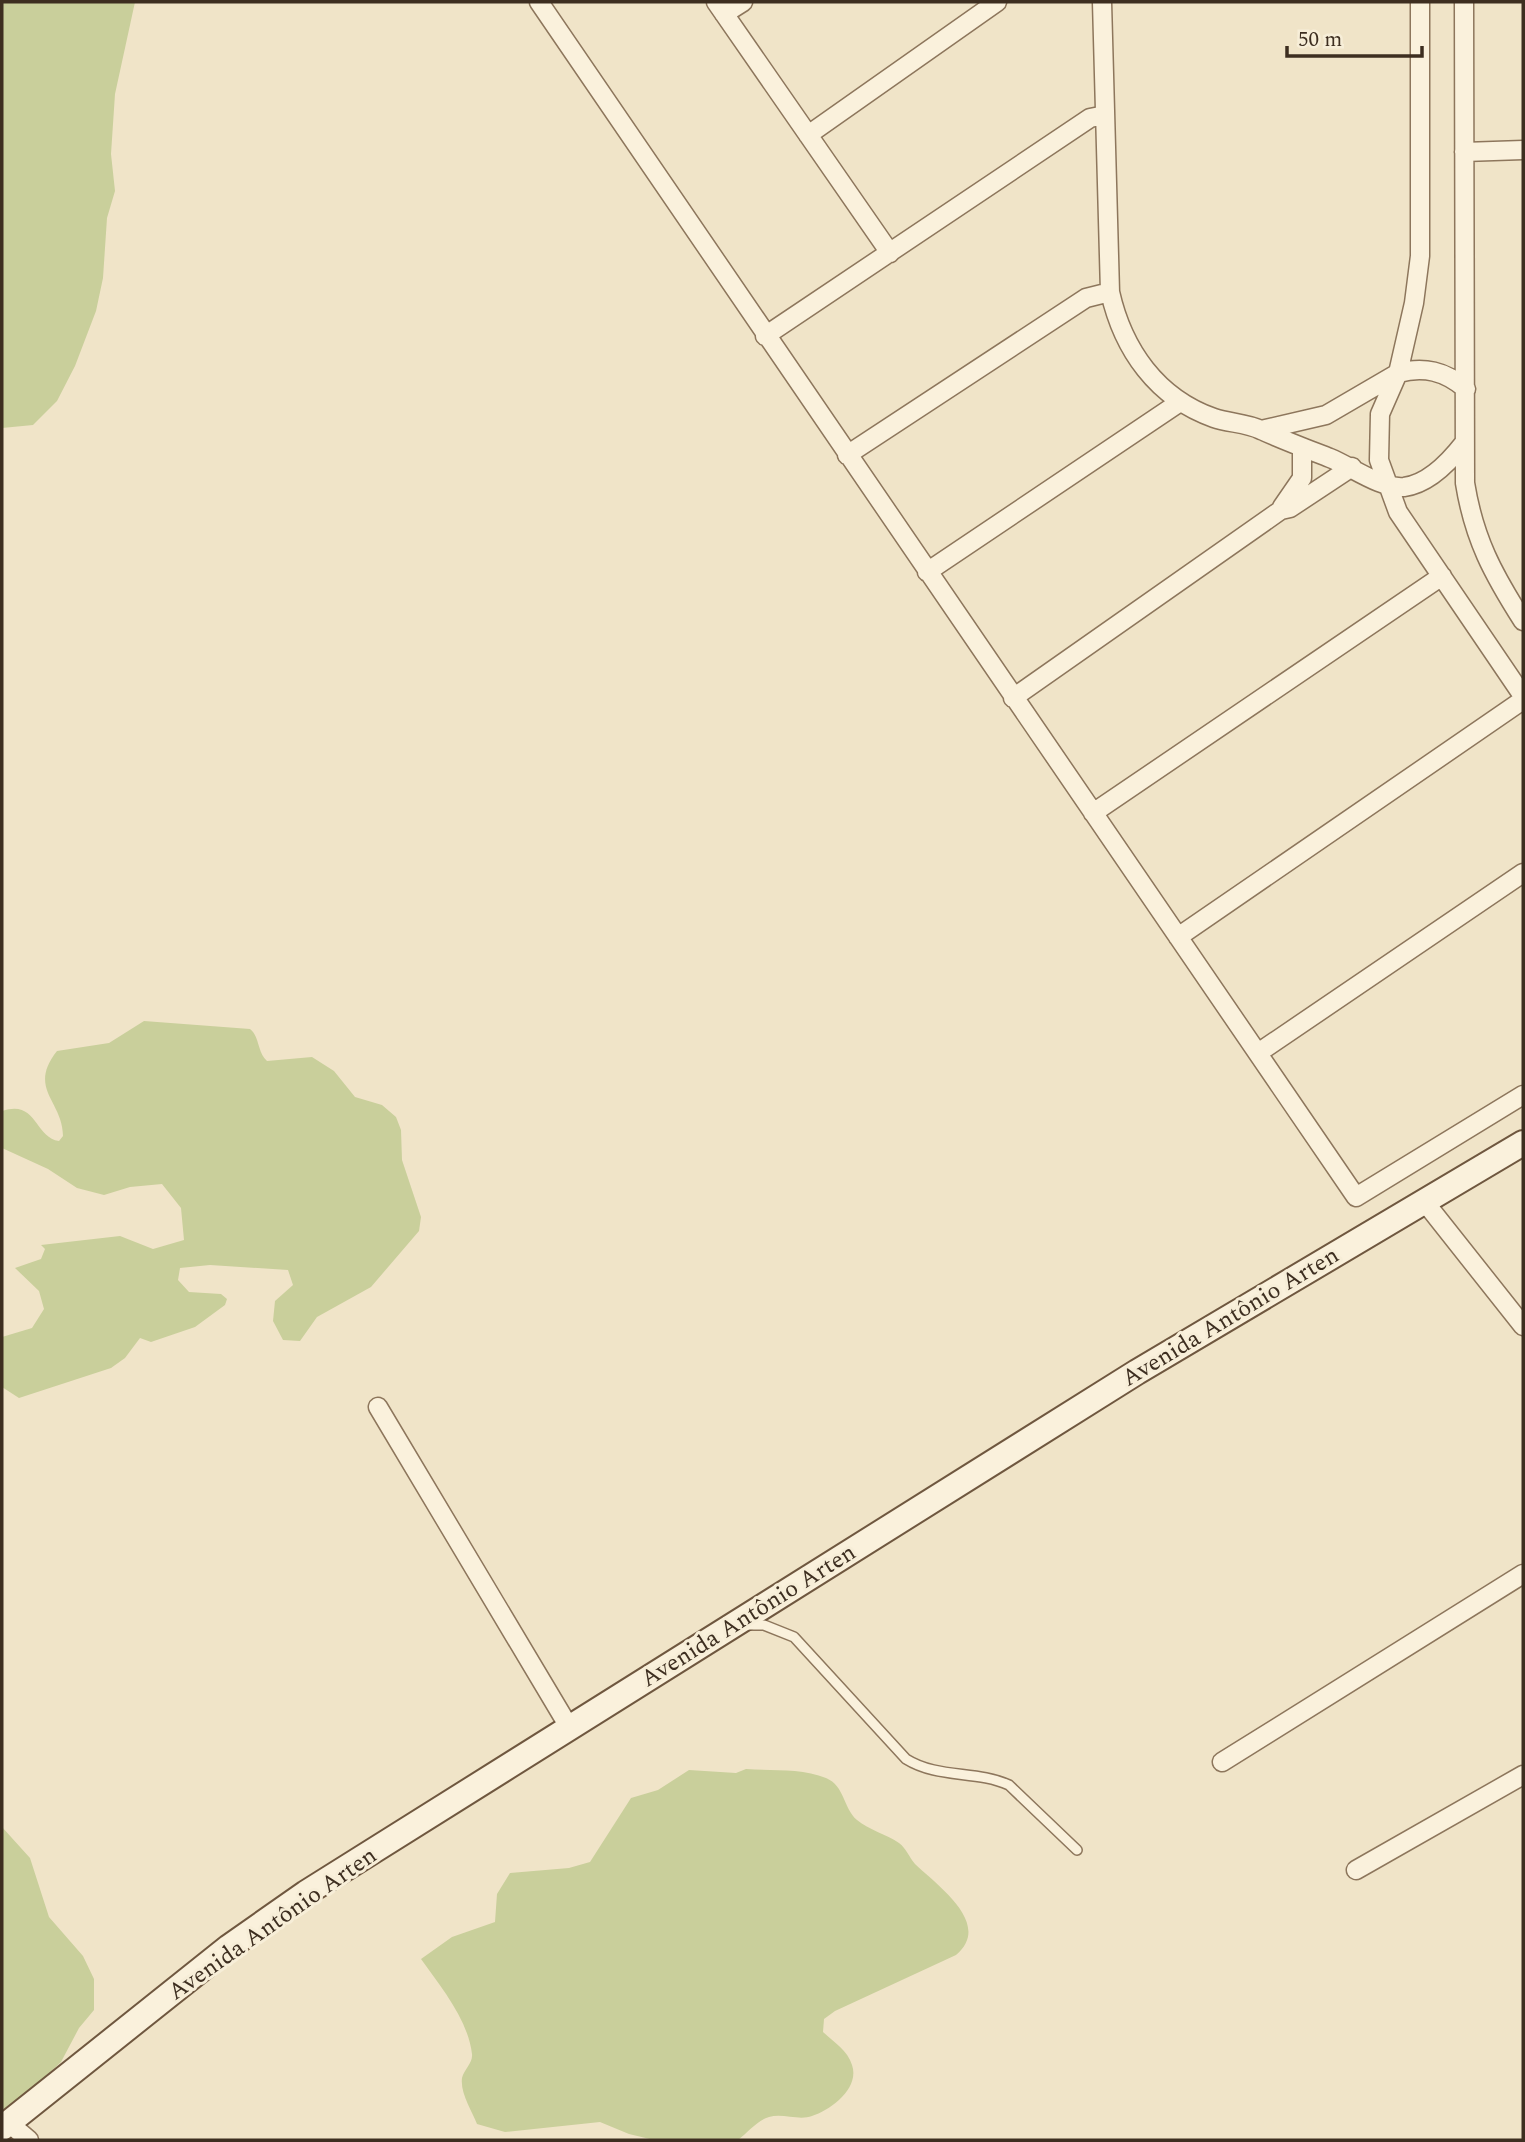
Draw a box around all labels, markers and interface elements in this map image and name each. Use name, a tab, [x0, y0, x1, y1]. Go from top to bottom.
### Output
scale bar	[1287, 14, 1422, 58]
text: 50 m	[1298, 24, 1342, 56]
street label: Avenida Antônio Arten	[1115, 1238, 1346, 1396]
street label: Avenida Antônio Arten	[634, 1535, 863, 1697]
street label: Avenida Antônio Arten	[161, 1838, 385, 2010]

